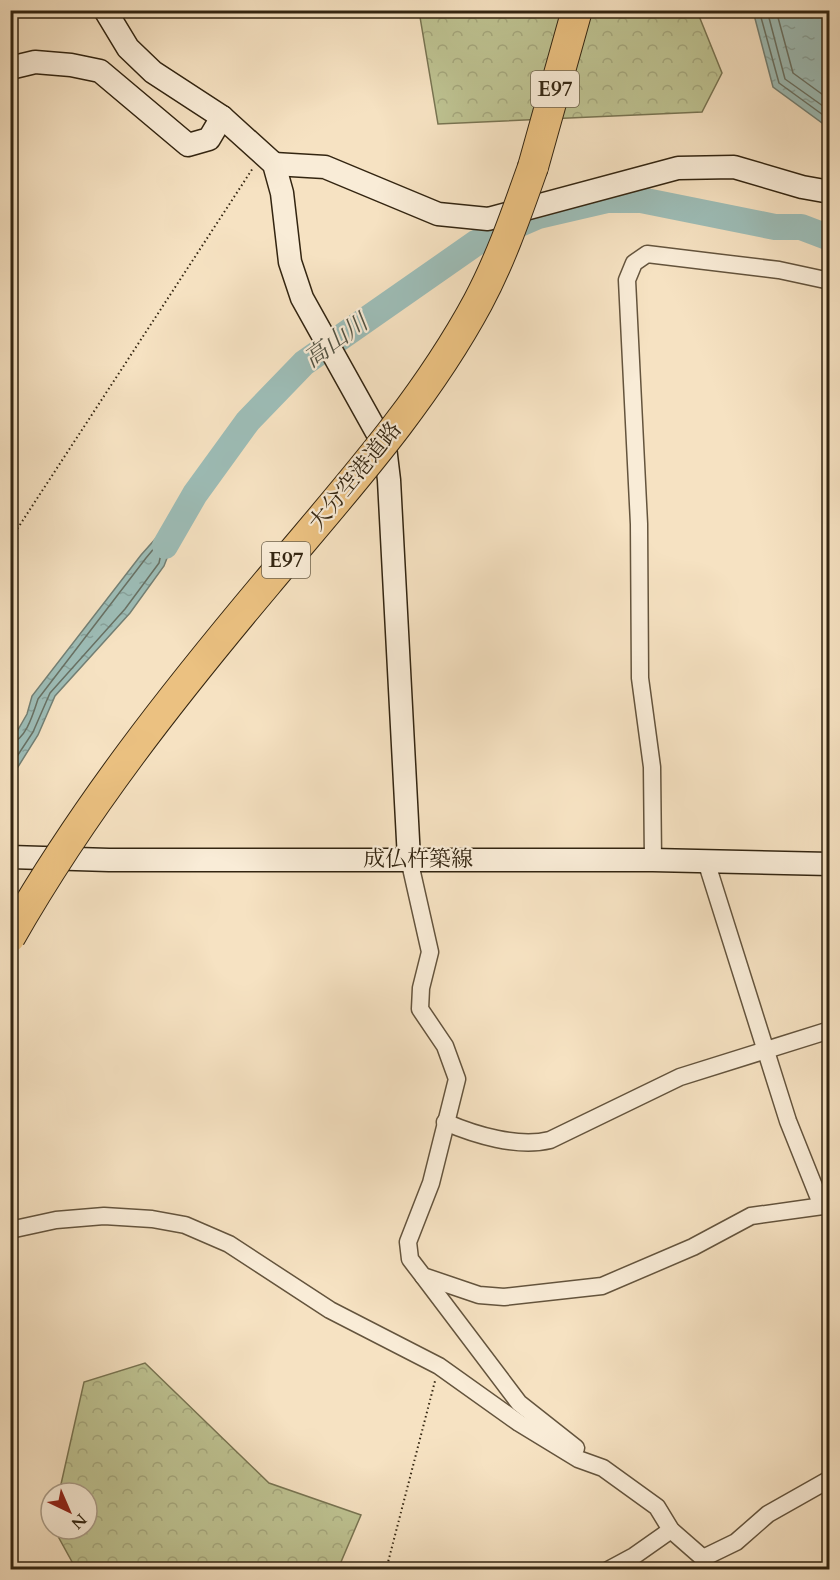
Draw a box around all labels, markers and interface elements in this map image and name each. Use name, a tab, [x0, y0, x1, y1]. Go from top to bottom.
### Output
road number: E97	[531, 71, 579, 107]
water label: 高山川	[297, 305, 377, 376]
street label: 大分空港道路	[302, 415, 408, 537]
road number: E97	[262, 542, 310, 578]
street label: 成仏杵築線	[363, 844, 473, 874]
north arrow	[39, 1481, 99, 1541]
text: N	[66, 1508, 91, 1534]

